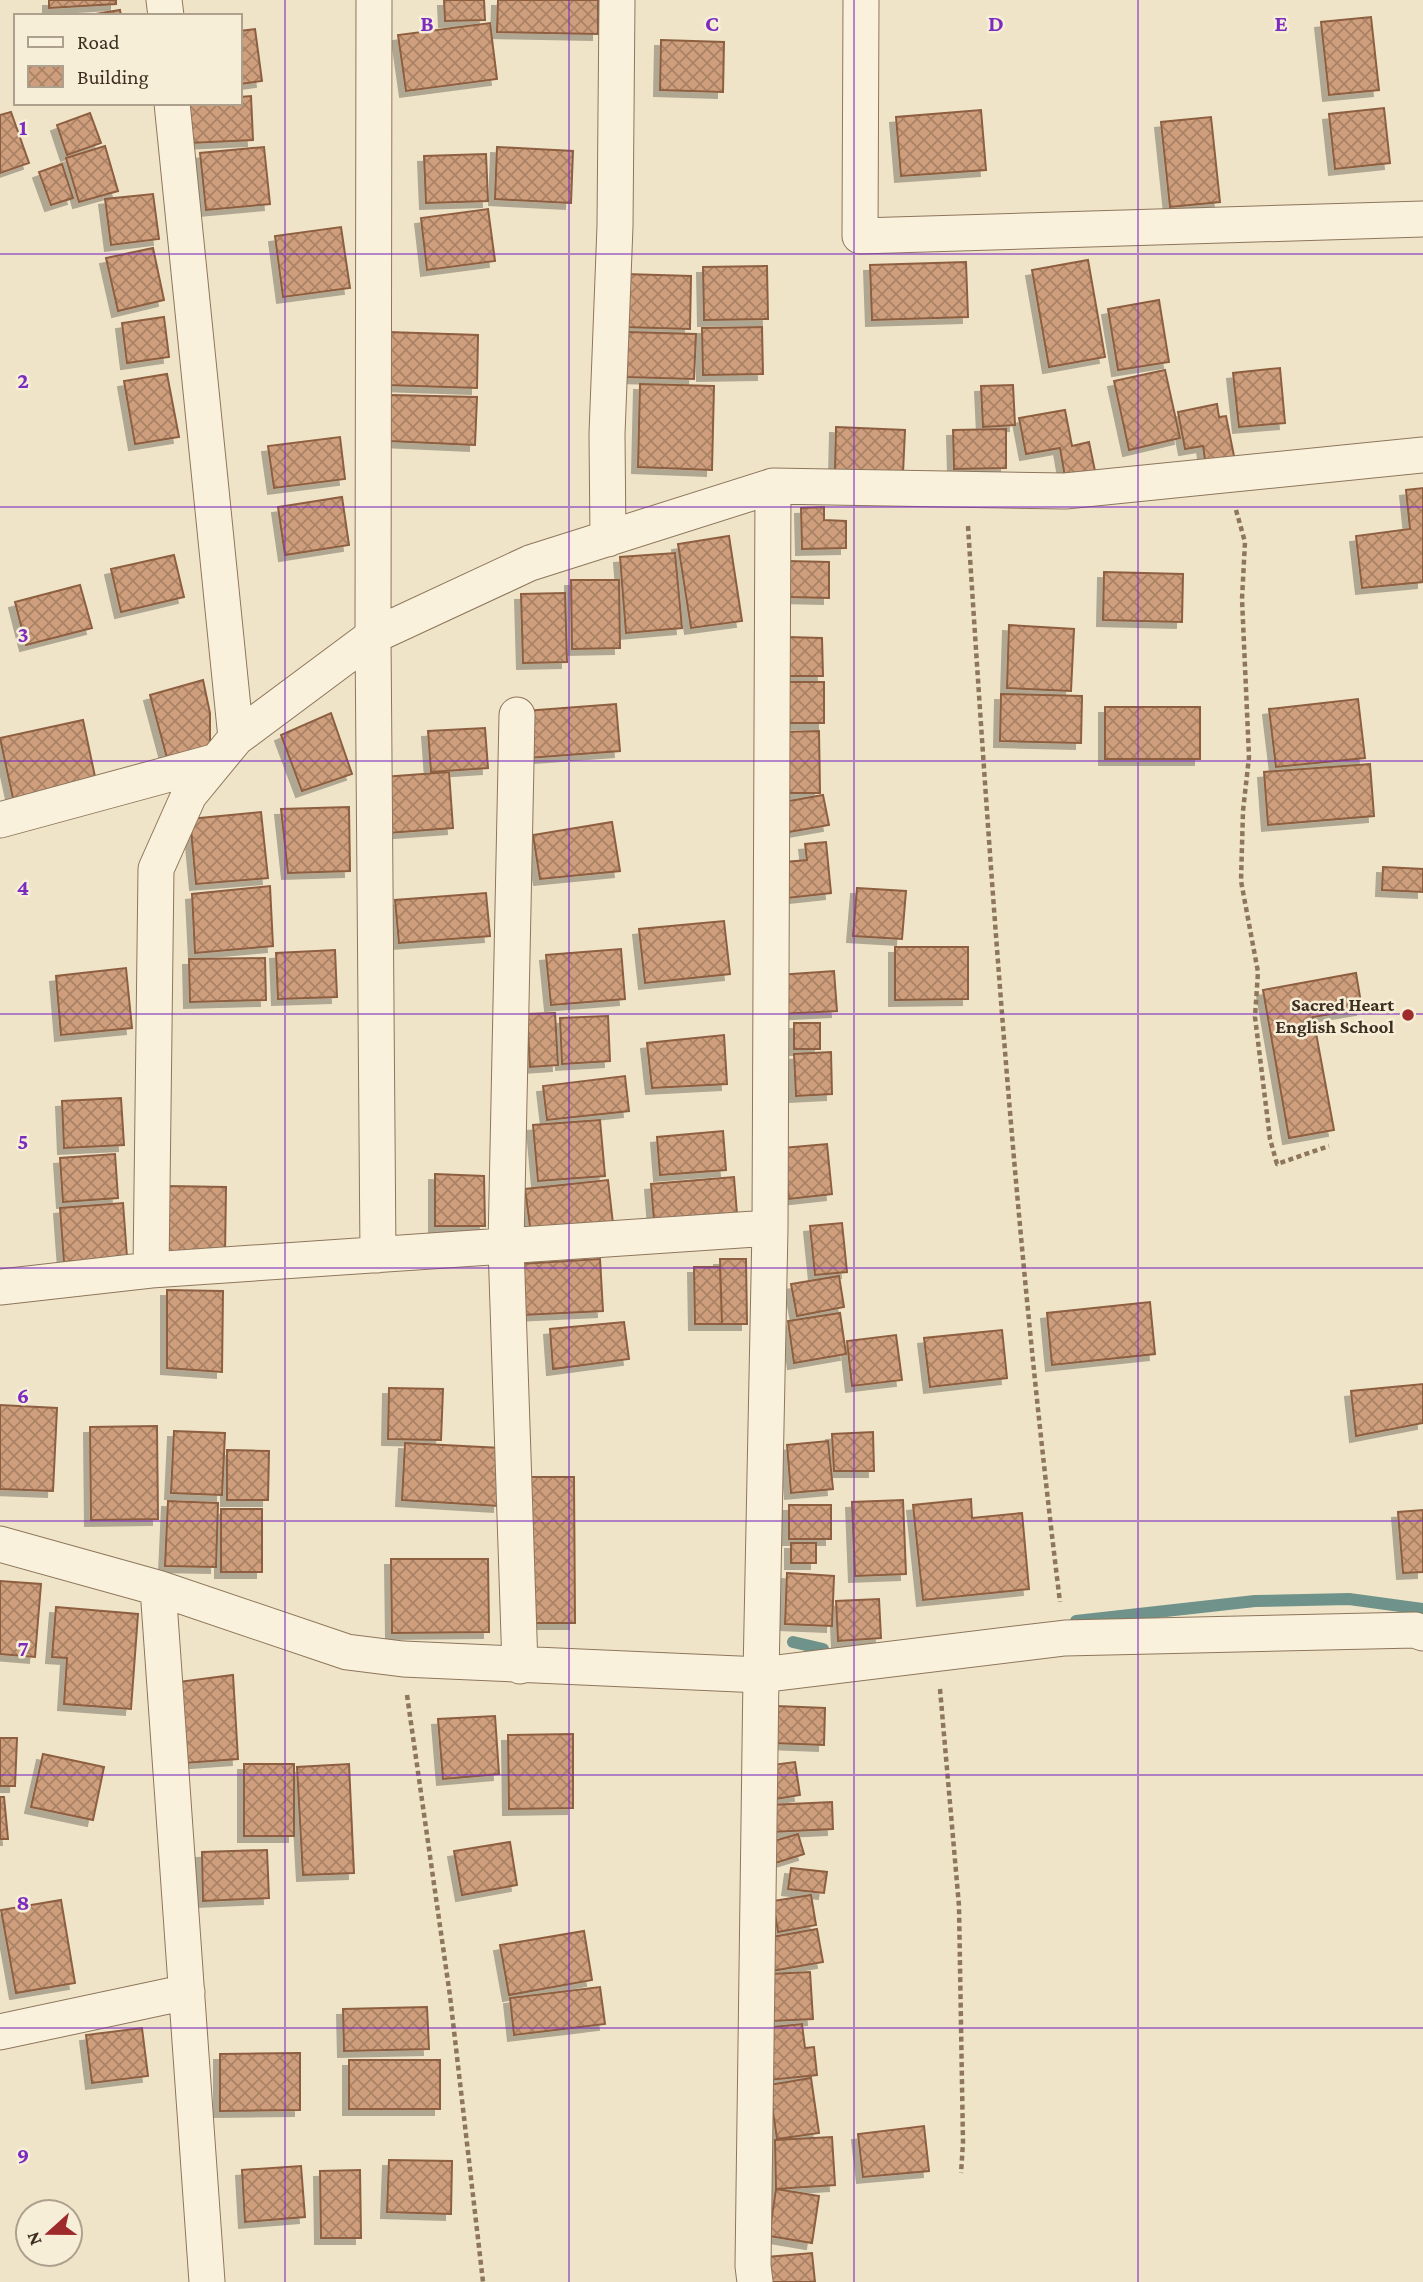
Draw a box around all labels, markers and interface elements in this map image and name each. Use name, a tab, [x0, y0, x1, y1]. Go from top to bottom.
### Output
text: B	[420, 10, 434, 36]
text: C	[705, 10, 719, 36]
text: D	[988, 10, 1004, 36]
text: E	[1274, 10, 1288, 36]
legend	[14, 14, 242, 105]
text: Road	[77, 30, 120, 54]
text: Building	[77, 65, 149, 89]
text: 1	[19, 114, 28, 140]
text: 2	[17, 367, 29, 393]
text: 3	[17, 621, 29, 647]
text: 4	[17, 874, 29, 900]
place label: Sacred Heart English School	[1275, 994, 1394, 1037]
marker: Sacred Heart English School	[1400, 1007, 1416, 1023]
text: 5	[17, 1128, 29, 1154]
text: 6	[17, 1382, 29, 1408]
text: 7	[17, 1635, 29, 1661]
text: 8	[16, 1889, 30, 1915]
text: 9	[17, 2142, 29, 2168]
north arrow	[14, 2198, 84, 2268]
text: N	[21, 2229, 46, 2249]

